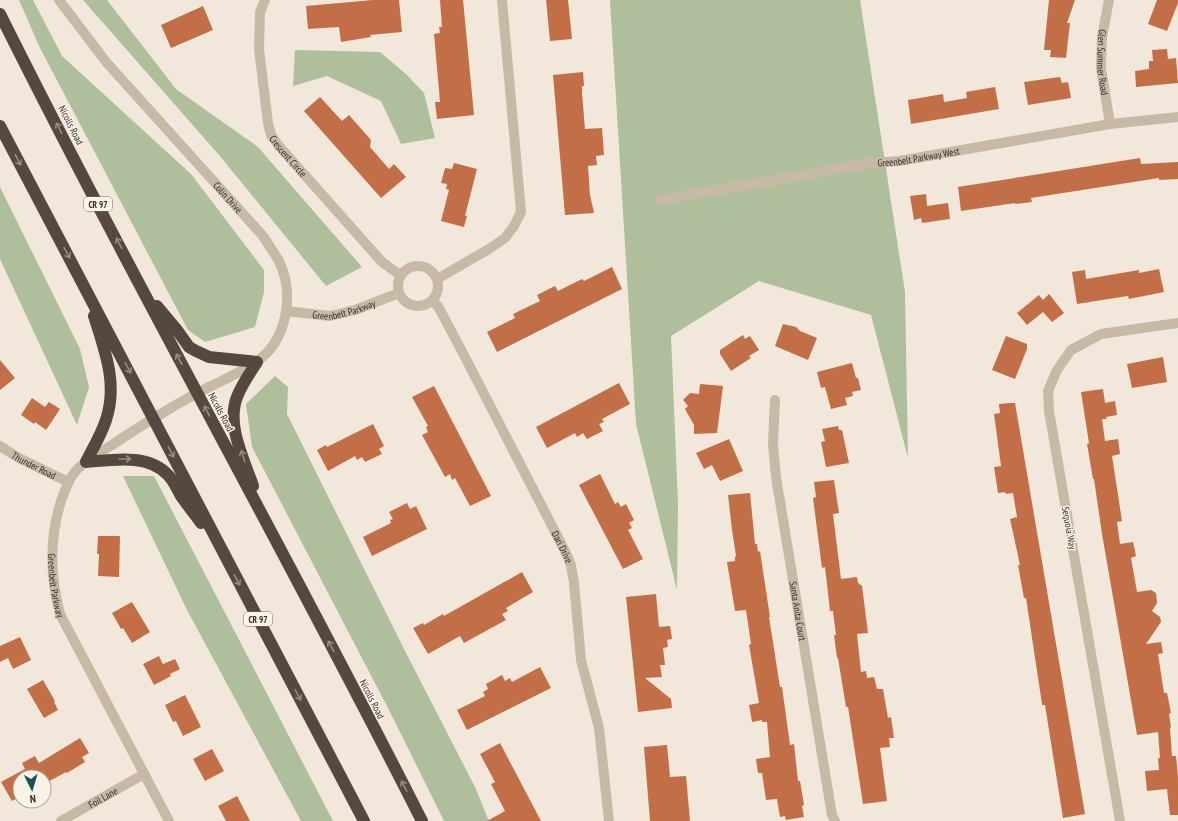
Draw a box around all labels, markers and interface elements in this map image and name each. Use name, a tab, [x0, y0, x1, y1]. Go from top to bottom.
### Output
street label: Glen Summer Road	[1094, 28, 1112, 96]
street label: Nicolls Road	[56, 103, 86, 147]
one-way arrow	[55, 122, 62, 134]
street label: Crescent Circle	[267, 132, 310, 179]
street label: Greenbelt Parkway West	[877, 144, 961, 169]
one-way arrow	[15, 154, 22, 166]
street label: Colin Drive	[211, 179, 246, 216]
road number: CR 97	[84, 197, 112, 211]
one-way arrow	[115, 238, 122, 250]
one-way arrow	[63, 247, 71, 259]
street label: Greenbelt Parkway	[312, 296, 377, 323]
one-way arrow	[175, 353, 182, 365]
one-way arrow	[124, 362, 132, 374]
street label: Nicolls Road	[205, 390, 237, 434]
one-way arrow	[202, 405, 210, 417]
one-way arrow	[167, 446, 175, 458]
street label: Thunder Road	[9, 448, 58, 482]
one-way arrow	[239, 450, 246, 463]
one-way arrow	[118, 455, 131, 463]
street label: Sequoia Way	[1059, 505, 1079, 551]
street label: Dari Drive	[549, 528, 576, 565]
street label: Greenbelt Parkway	[46, 553, 67, 620]
one-way arrow	[234, 574, 242, 586]
street label: Santa Anita Court	[787, 580, 810, 642]
road number: CR 97	[244, 612, 272, 626]
one-way arrow	[327, 640, 335, 652]
street label: Nicolls Road	[357, 677, 387, 721]
one-way arrow	[295, 689, 303, 701]
north arrow	[12, 769, 52, 809]
one-way arrow	[400, 780, 407, 792]
street label: Foil Lane	[86, 784, 120, 811]
text: N	[29, 792, 36, 806]

